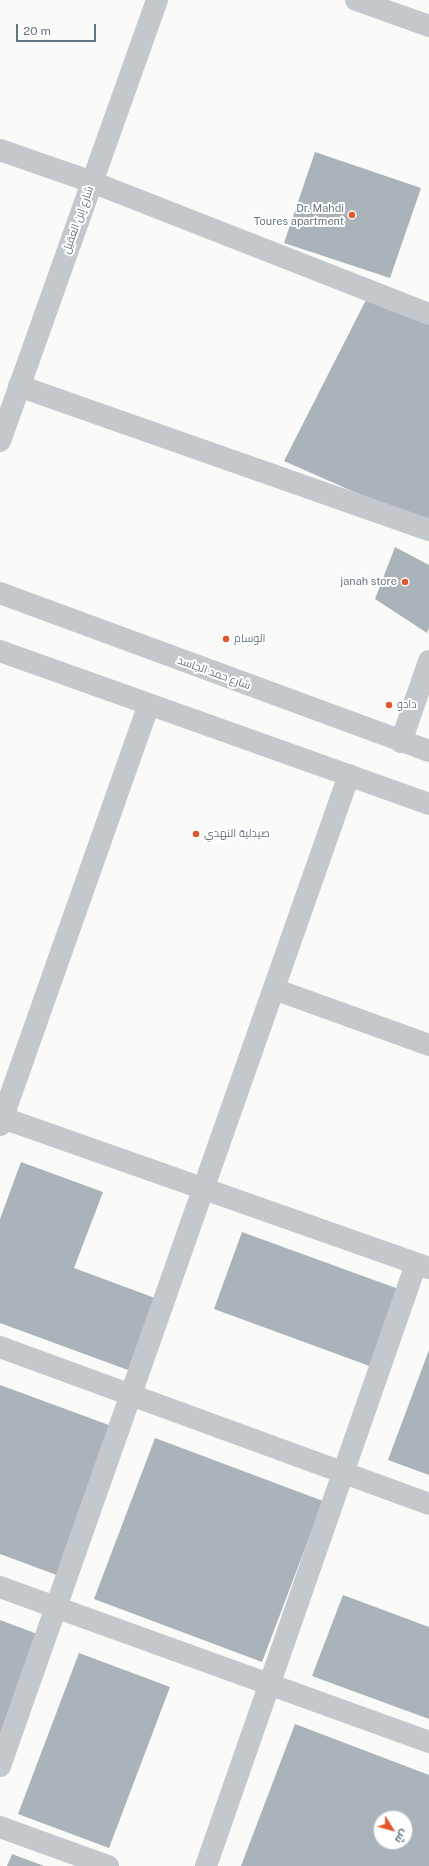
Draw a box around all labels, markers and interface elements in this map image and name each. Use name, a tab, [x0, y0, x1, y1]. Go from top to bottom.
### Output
scale bar	[18, 16, 98, 42]
text: 20 m	[23, 24, 51, 38]
street label: شارع إبن العقيل	[60, 184, 96, 256]
place label: Dr. Mahdi Toures apartment	[254, 202, 344, 228]
marker: Dr. Mahdi Toures apartment	[347, 210, 357, 220]
place label: janah store	[340, 575, 397, 589]
marker: janah store	[400, 577, 410, 587]
place label: الوسام	[234, 632, 266, 646]
marker: الوسام	[221, 634, 231, 644]
street label: شارع حمد الجاسد	[176, 654, 252, 692]
place label: دادو	[397, 698, 417, 712]
marker: دادو	[384, 700, 394, 710]
place label: صيدلية النهدي	[204, 827, 270, 841]
marker: صيدلية النهدي	[191, 829, 201, 839]
north arrow	[373, 1810, 413, 1850]
text: ش	[393, 1827, 411, 1846]

